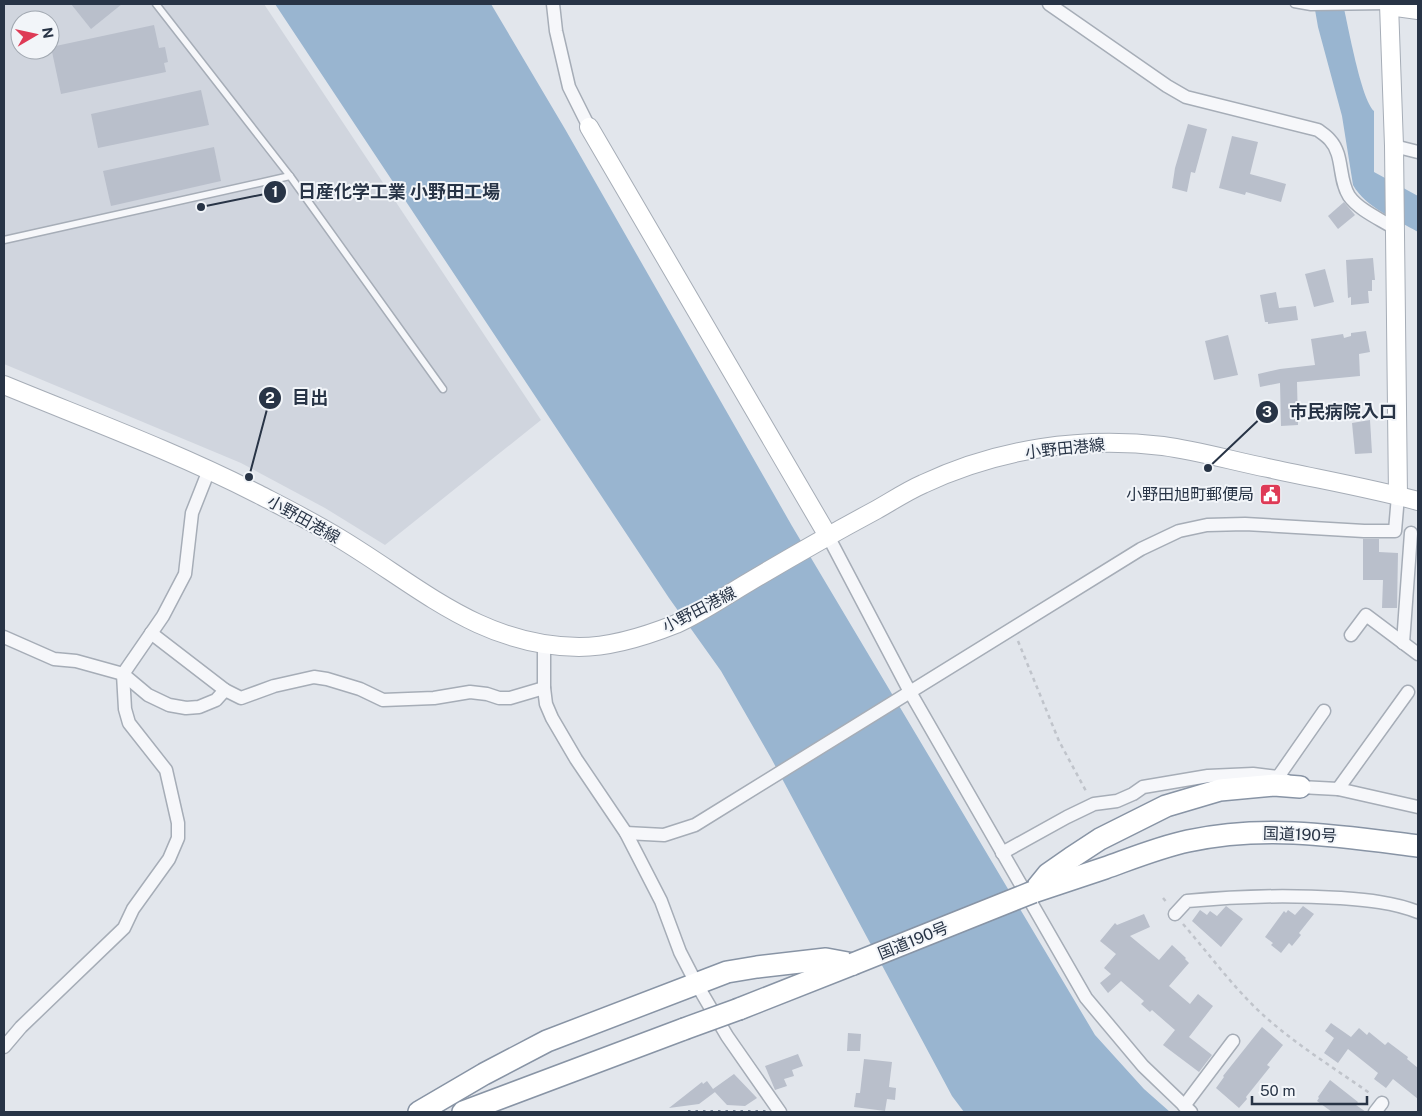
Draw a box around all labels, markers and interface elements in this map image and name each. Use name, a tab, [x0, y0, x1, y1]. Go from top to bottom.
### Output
north arrow	[10, 10, 60, 60]
text: N	[39, 26, 57, 40]
callout: 日産化学工業 小野田工場	[263, 175, 510, 208]
text: 日産化学工業 小野田工場	[298, 181, 500, 202]
text: 1	[272, 183, 278, 200]
callout: 目出	[257, 381, 338, 414]
text: 目出	[292, 387, 328, 408]
text: 2	[265, 389, 275, 406]
callout: 市民病院入口	[1254, 396, 1407, 429]
text: 市民病院入口	[1289, 401, 1397, 422]
text: 3	[1262, 403, 1272, 420]
street label: 小野田港線	[1024, 435, 1106, 462]
public building icon: 小野田旭町郵便局	[1258, 482, 1282, 506]
place label: 小野田旭町郵便局	[1126, 485, 1254, 504]
street label: 小野田港線	[264, 492, 343, 547]
street label: 小野田港線	[659, 583, 739, 636]
street label: 国道190号	[1263, 824, 1337, 845]
street label: 国道190号	[875, 918, 951, 963]
scale bar	[1252, 1074, 1367, 1106]
text: 50 m	[1260, 1082, 1295, 1099]

